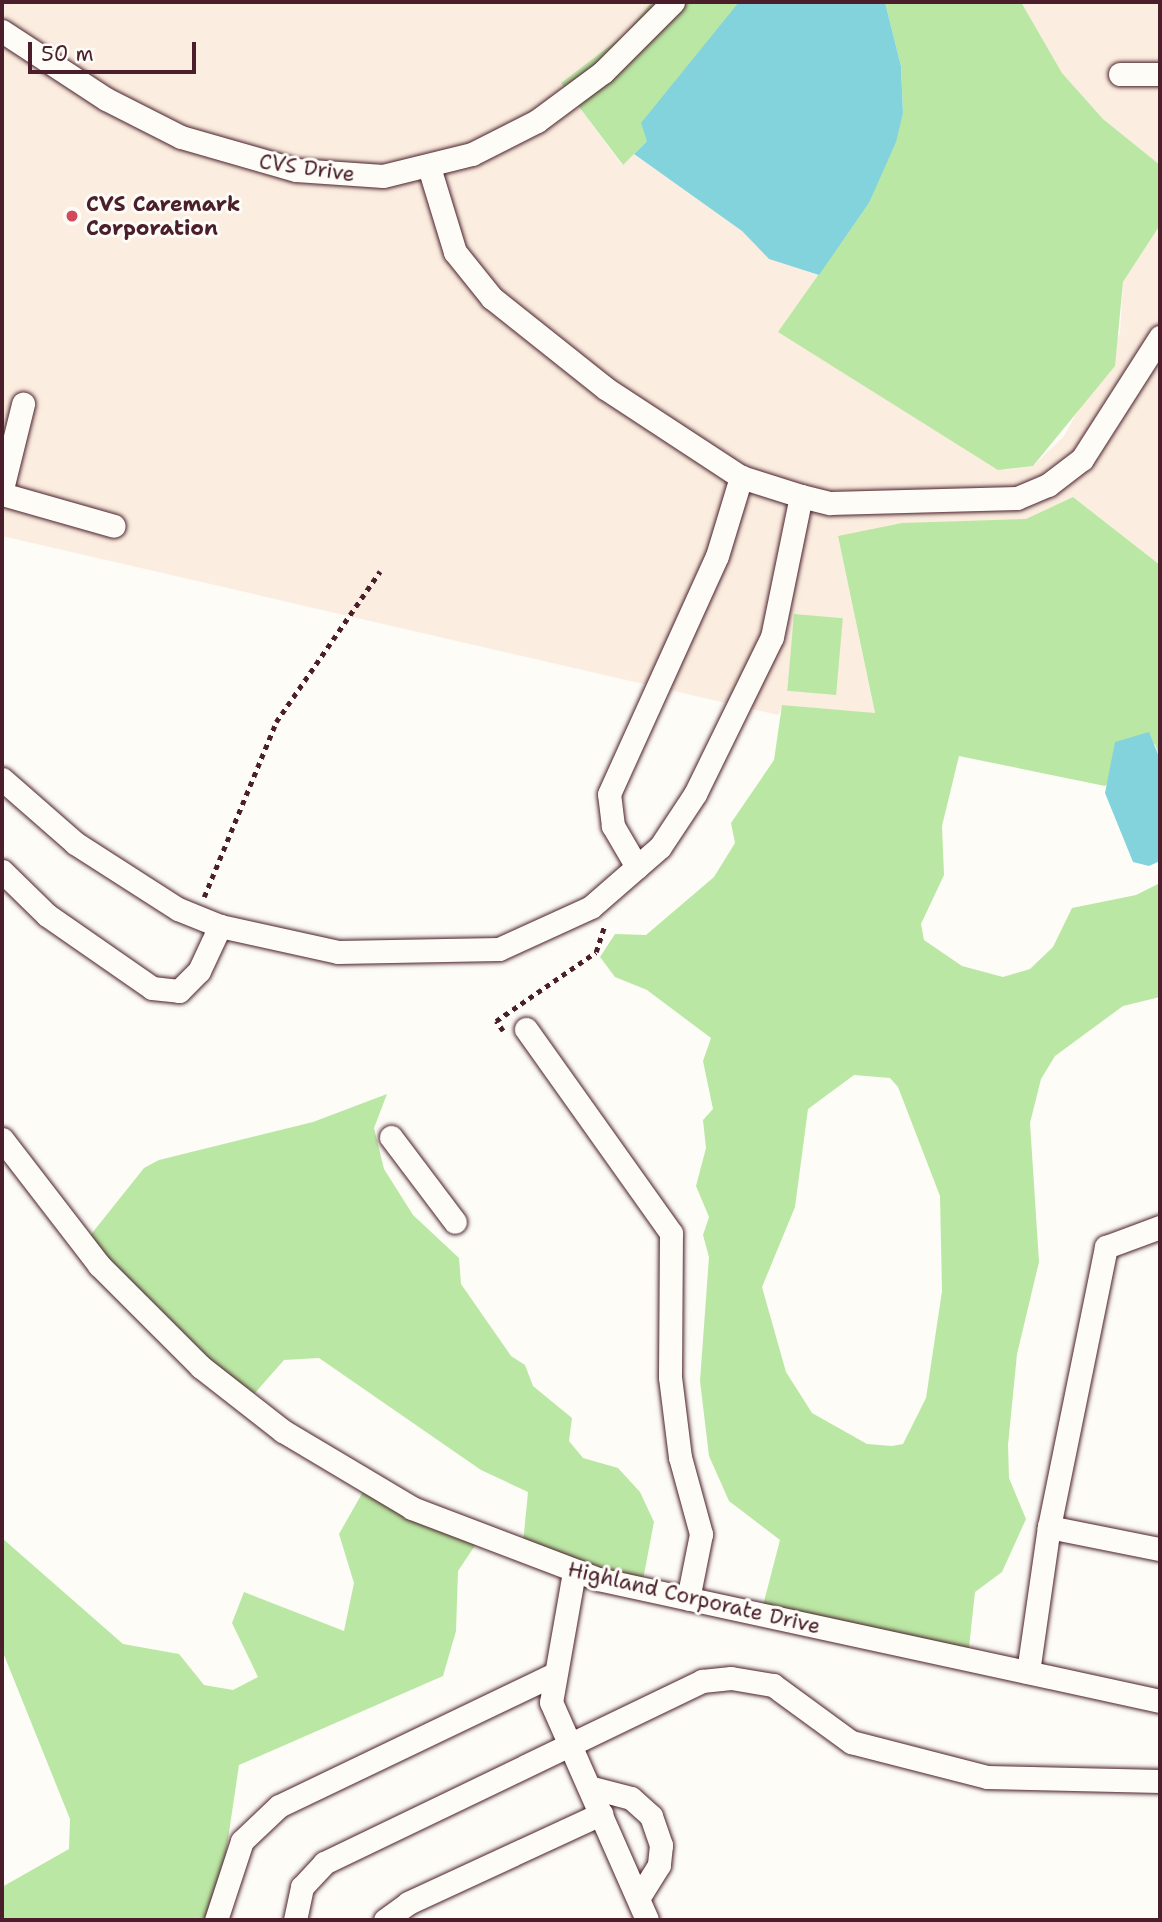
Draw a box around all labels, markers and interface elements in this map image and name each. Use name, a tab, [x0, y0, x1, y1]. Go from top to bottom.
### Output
scale bar	[32, 28, 200, 72]
text: 50 m	[41, 40, 94, 68]
street label: CVS Drive	[257, 149, 357, 187]
place label: CVS Caremark Corporation	[86, 191, 240, 241]
marker: CVS Caremark Corporation	[64, 208, 80, 224]
street label: Highland Corporate Drive	[565, 1557, 823, 1639]

